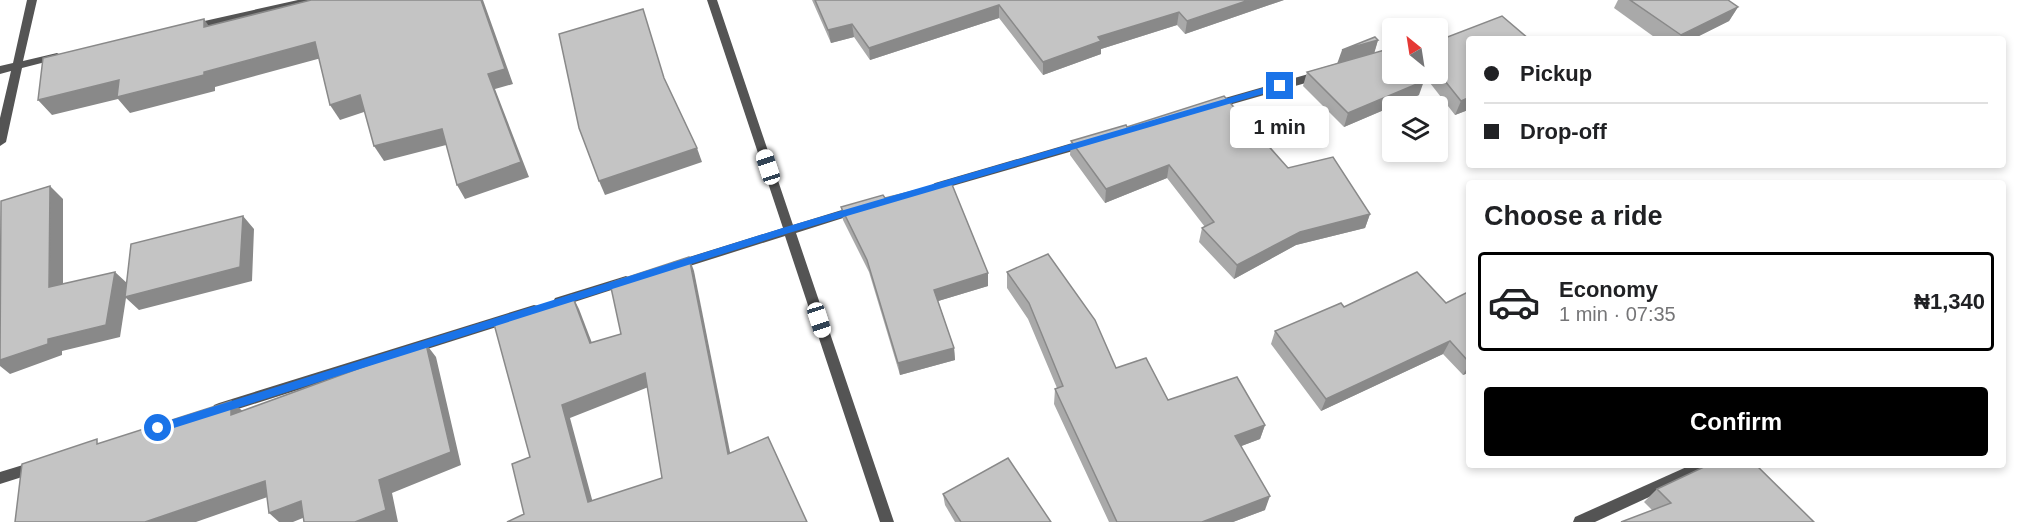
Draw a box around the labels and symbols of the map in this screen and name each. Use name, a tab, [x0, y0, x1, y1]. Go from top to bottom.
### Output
north arrow	[1382, 18, 1448, 84]
route end	[1266, 72, 1293, 99]
callout: 1 min	[1230, 107, 1330, 149]
car	[754, 147, 782, 187]
car	[805, 300, 833, 340]
route start	[144, 414, 171, 441]

